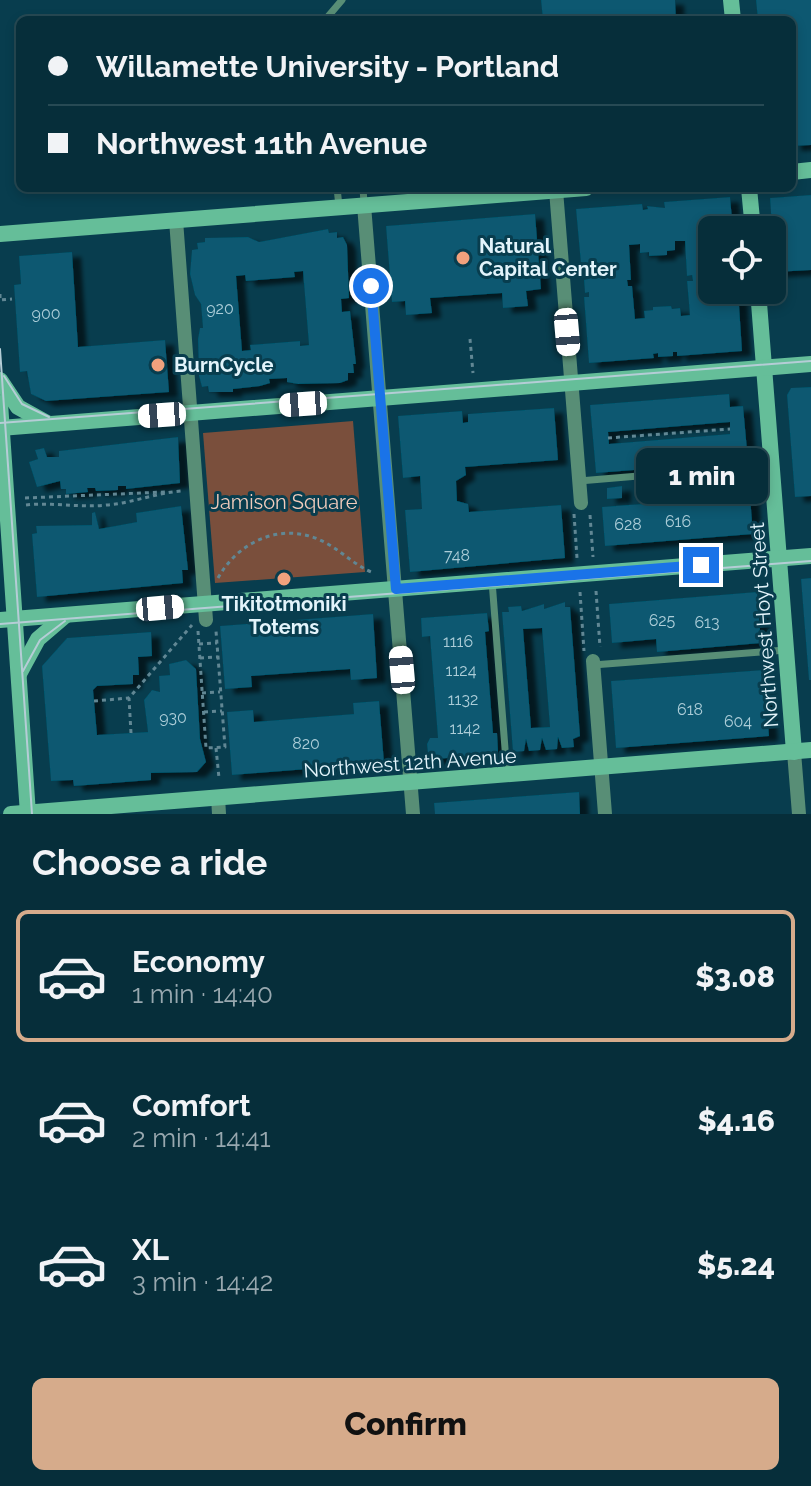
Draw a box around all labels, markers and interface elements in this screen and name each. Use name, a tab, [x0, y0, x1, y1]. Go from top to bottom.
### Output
text: Willamette University - Portland	[96, 49, 559, 84]
text: Northwest 11th Avenue	[96, 126, 427, 161]
map controls	[698, 216, 786, 304]
button: locate	[698, 216, 786, 304]
place label: Natural Capital Center	[479, 234, 617, 281]
marker: Natural Capital Center	[454, 249, 472, 267]
route start	[353, 268, 389, 304]
house number: 920	[206, 299, 234, 318]
house number: 900	[32, 304, 60, 323]
car	[553, 307, 581, 357]
place label: BurnCycle	[174, 353, 274, 377]
marker: BurnCycle	[149, 356, 167, 374]
car	[278, 390, 328, 418]
car	[137, 401, 187, 429]
callout: 1 min	[635, 449, 767, 505]
text: 1 min	[669, 461, 735, 491]
park label: Jamison Square	[210, 490, 358, 514]
house number: 616	[665, 512, 691, 531]
house number: 628	[614, 515, 642, 534]
street label: Northwest Hoyt Street	[745, 521, 783, 728]
house number: 748	[444, 546, 470, 565]
route end	[683, 547, 719, 583]
marker: Tikitotmoniki Totems	[275, 570, 293, 588]
place label: Tikitotmoniki Totems	[221, 592, 347, 639]
car	[135, 594, 185, 622]
house number: 625	[649, 611, 676, 630]
house number: 613	[694, 613, 720, 632]
house number: 1116	[443, 632, 473, 651]
car	[388, 645, 416, 695]
house number: 1124	[446, 661, 477, 680]
house number: 1132	[448, 690, 478, 709]
house number: 618	[677, 700, 703, 719]
house number: 930	[159, 708, 187, 727]
house number: 604	[724, 712, 752, 731]
house number: 1142	[450, 719, 480, 738]
house number: 820	[292, 734, 320, 753]
street label: Northwest 12th Avenue	[303, 744, 518, 782]
text: Choose a ride	[32, 841, 267, 883]
icon: car	[36, 940, 108, 1012]
text: Economy	[132, 944, 265, 979]
text: $3.08	[695, 959, 775, 994]
text: 1 min · 14:40	[132, 979, 273, 1009]
icon: car	[36, 1084, 108, 1156]
text: Comfort	[132, 1088, 251, 1123]
text: $4.16	[697, 1103, 775, 1138]
text: 2 min · 14:41	[132, 1123, 271, 1153]
icon: car	[36, 1228, 108, 1300]
text: XL	[132, 1232, 169, 1267]
text: $5.24	[697, 1247, 775, 1282]
text: 3 min · 14:42	[132, 1267, 273, 1297]
button: Confirm	[32, 1378, 779, 1470]

